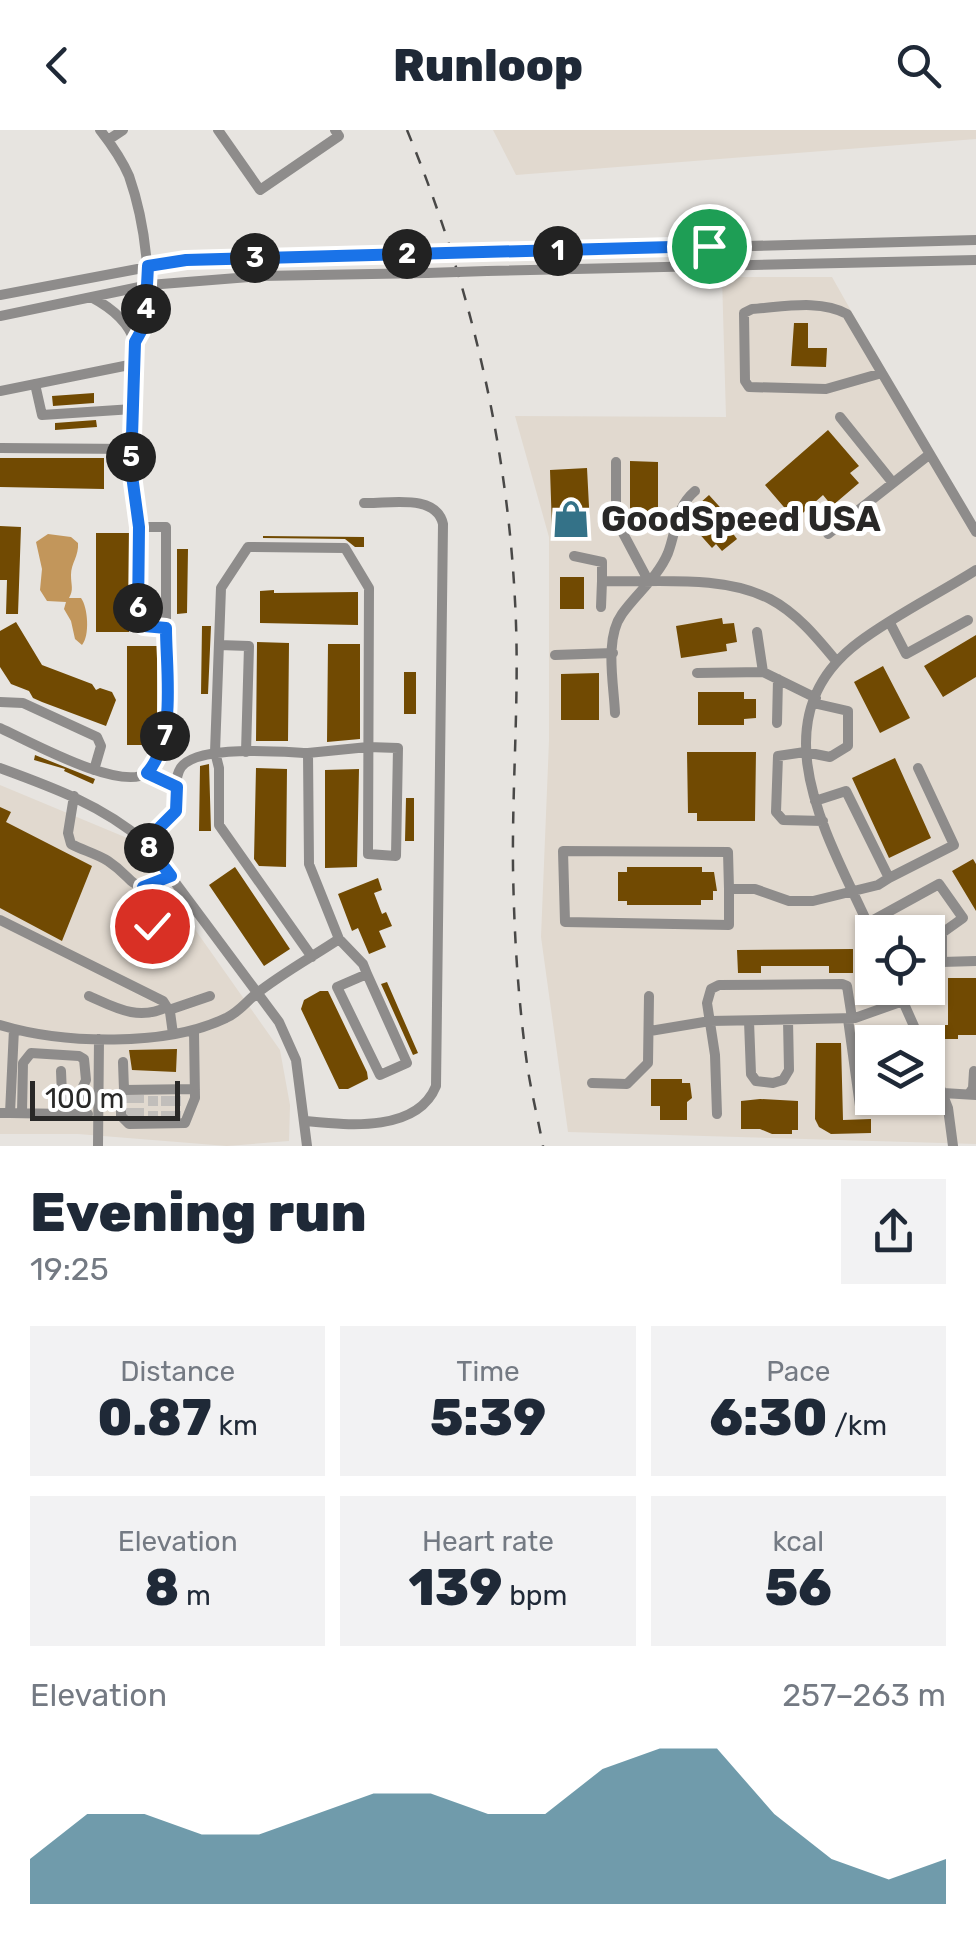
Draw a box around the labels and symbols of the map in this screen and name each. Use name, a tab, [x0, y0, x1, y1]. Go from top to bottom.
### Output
pin	[667, 204, 752, 289]
pin: 1	[533, 226, 583, 276]
pin: 2	[382, 229, 432, 279]
pin: 3	[230, 233, 280, 283]
pin: 4	[121, 284, 171, 334]
pin: 5	[106, 432, 156, 482]
shop icon: GoodSpeed USA	[550, 498, 592, 540]
place label: GoodSpeed USA	[601, 498, 881, 540]
pin: 6	[113, 583, 163, 633]
pin: 7	[140, 711, 190, 761]
pin: 8	[124, 823, 174, 873]
pin	[110, 884, 195, 969]
scale bar	[30, 1076, 180, 1120]

